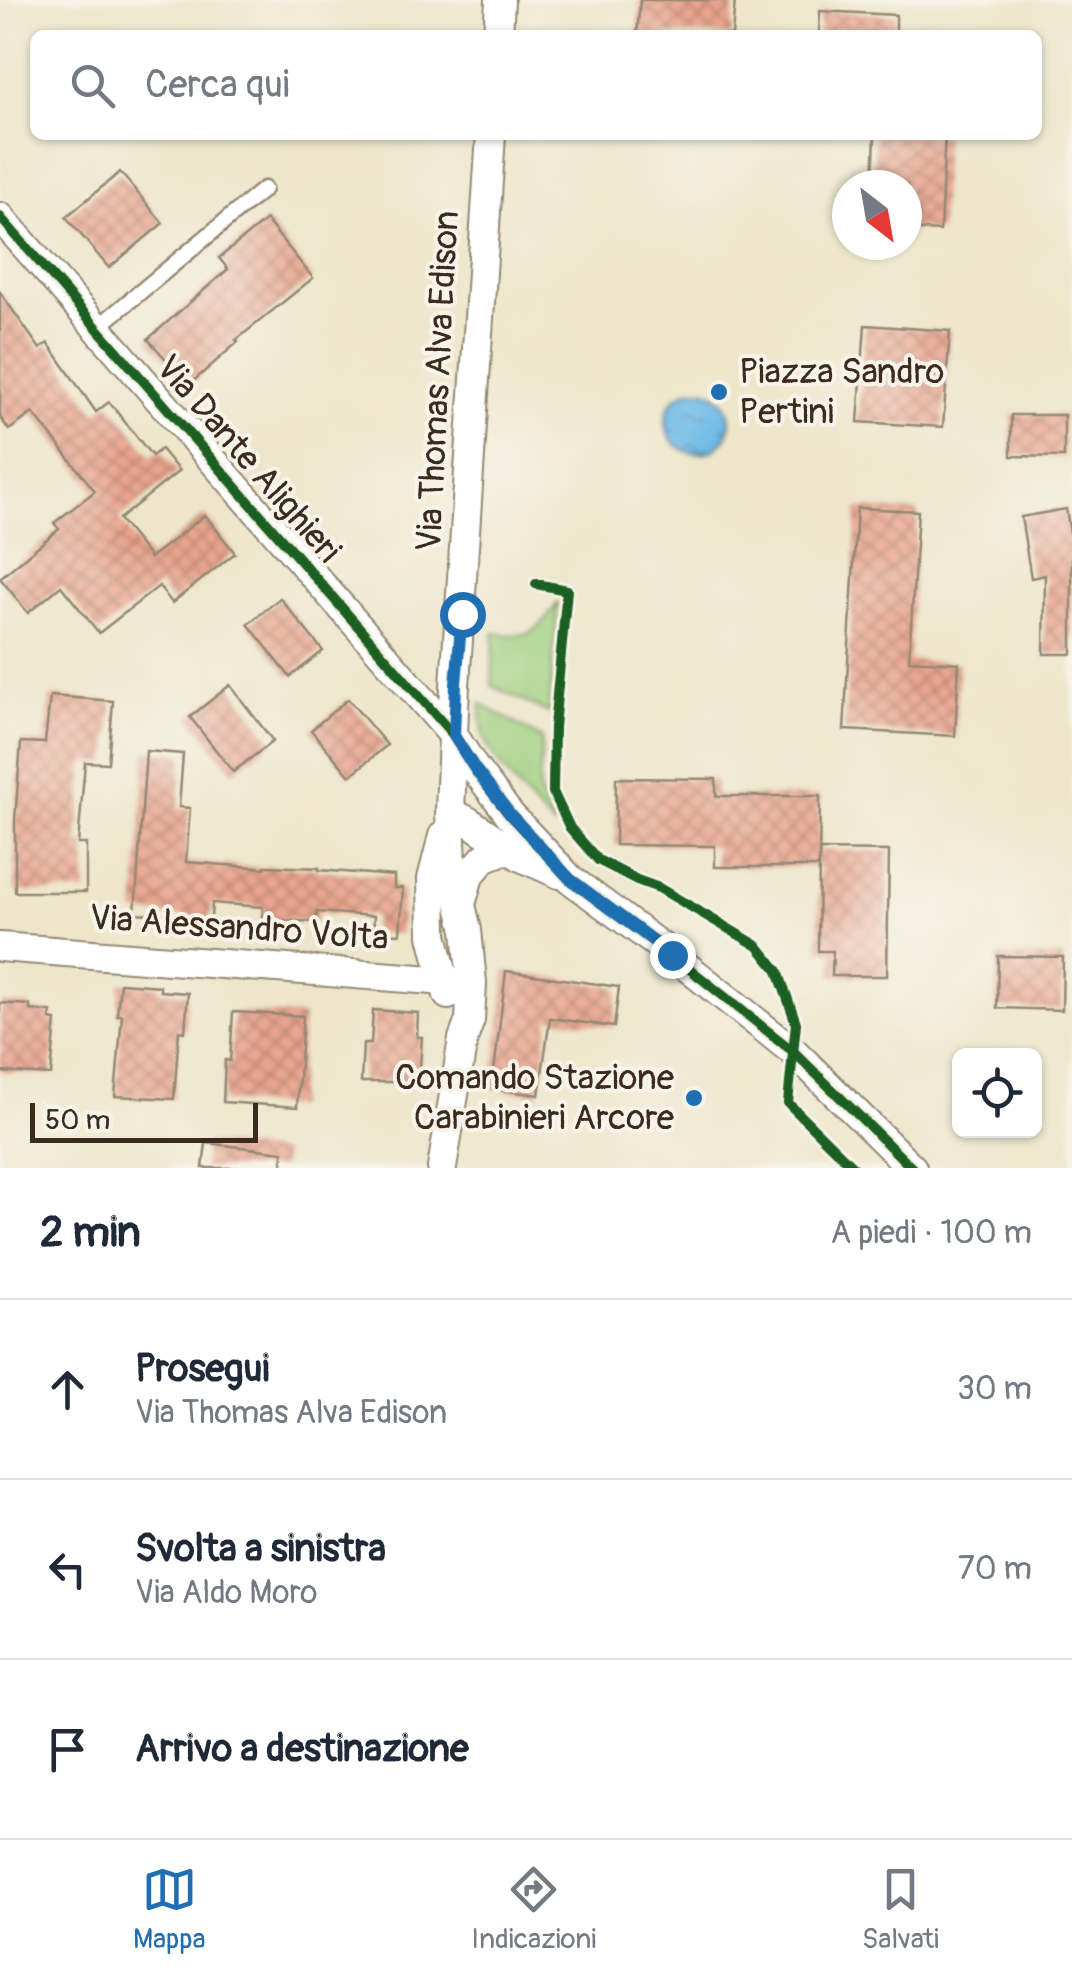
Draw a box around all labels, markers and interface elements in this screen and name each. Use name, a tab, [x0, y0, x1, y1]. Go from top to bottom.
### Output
search box	[30, 30, 1042, 140]
icon: search	[65, 58, 120, 113]
text: Cerca qui	[145, 61, 290, 109]
north arrow	[832, 170, 922, 260]
street label: Via Thomas Alva Edison	[407, 209, 469, 553]
street label: Via Dante Alighieri	[146, 346, 350, 572]
place label: Piazza Sandro Pertini	[739, 350, 944, 434]
marker: Piazza Sandro Pertini	[708, 381, 730, 403]
route start	[440, 592, 486, 638]
street label: Via Alessandro Volta	[88, 896, 390, 960]
route end	[650, 933, 696, 979]
map controls	[952, 1048, 1042, 1138]
button: locate	[952, 1048, 1042, 1138]
place label: Comando Stazione Carabinieri Arcore	[395, 1056, 674, 1140]
marker: Comando Stazione Carabinieri Arcore	[683, 1087, 705, 1109]
scale bar	[30, 1098, 258, 1142]
text: 50 m	[45, 1103, 110, 1138]
text: 2 min	[40, 1207, 141, 1259]
text: A piedi · 100 m	[831, 1213, 1032, 1253]
text: Prosegui	[135, 1345, 269, 1393]
icon: ahead	[40, 1362, 95, 1417]
text: 30 m	[957, 1369, 1032, 1409]
text: Via Thomas Alva Edison	[135, 1393, 447, 1433]
text: Svolta a sinistra	[135, 1525, 386, 1573]
icon: left	[40, 1542, 95, 1597]
text: 70 m	[958, 1549, 1032, 1589]
text: Via Aldo Moro	[135, 1573, 317, 1613]
icon: arrive	[40, 1722, 95, 1777]
text: Arrivo a destinazione	[135, 1725, 469, 1773]
tab: Mappa	[133, 1862, 206, 1957]
tab: Indicazioni	[471, 1862, 596, 1957]
tab: Salvati	[862, 1862, 939, 1957]

